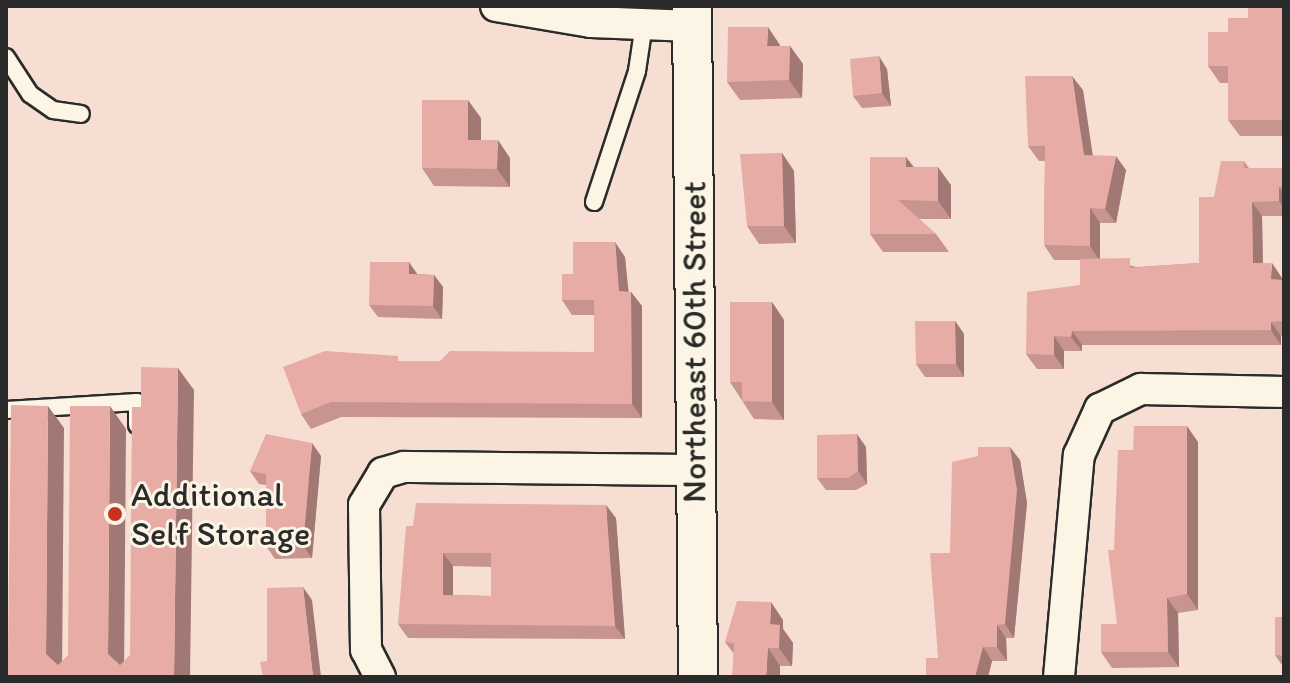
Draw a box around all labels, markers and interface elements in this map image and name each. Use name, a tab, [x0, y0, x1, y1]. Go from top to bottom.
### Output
street label: Northeast 60th Street	[674, 182, 714, 502]
place label: Additional Self Storage	[131, 474, 309, 554]
marker: Additional Self Storage	[106, 505, 124, 523]

